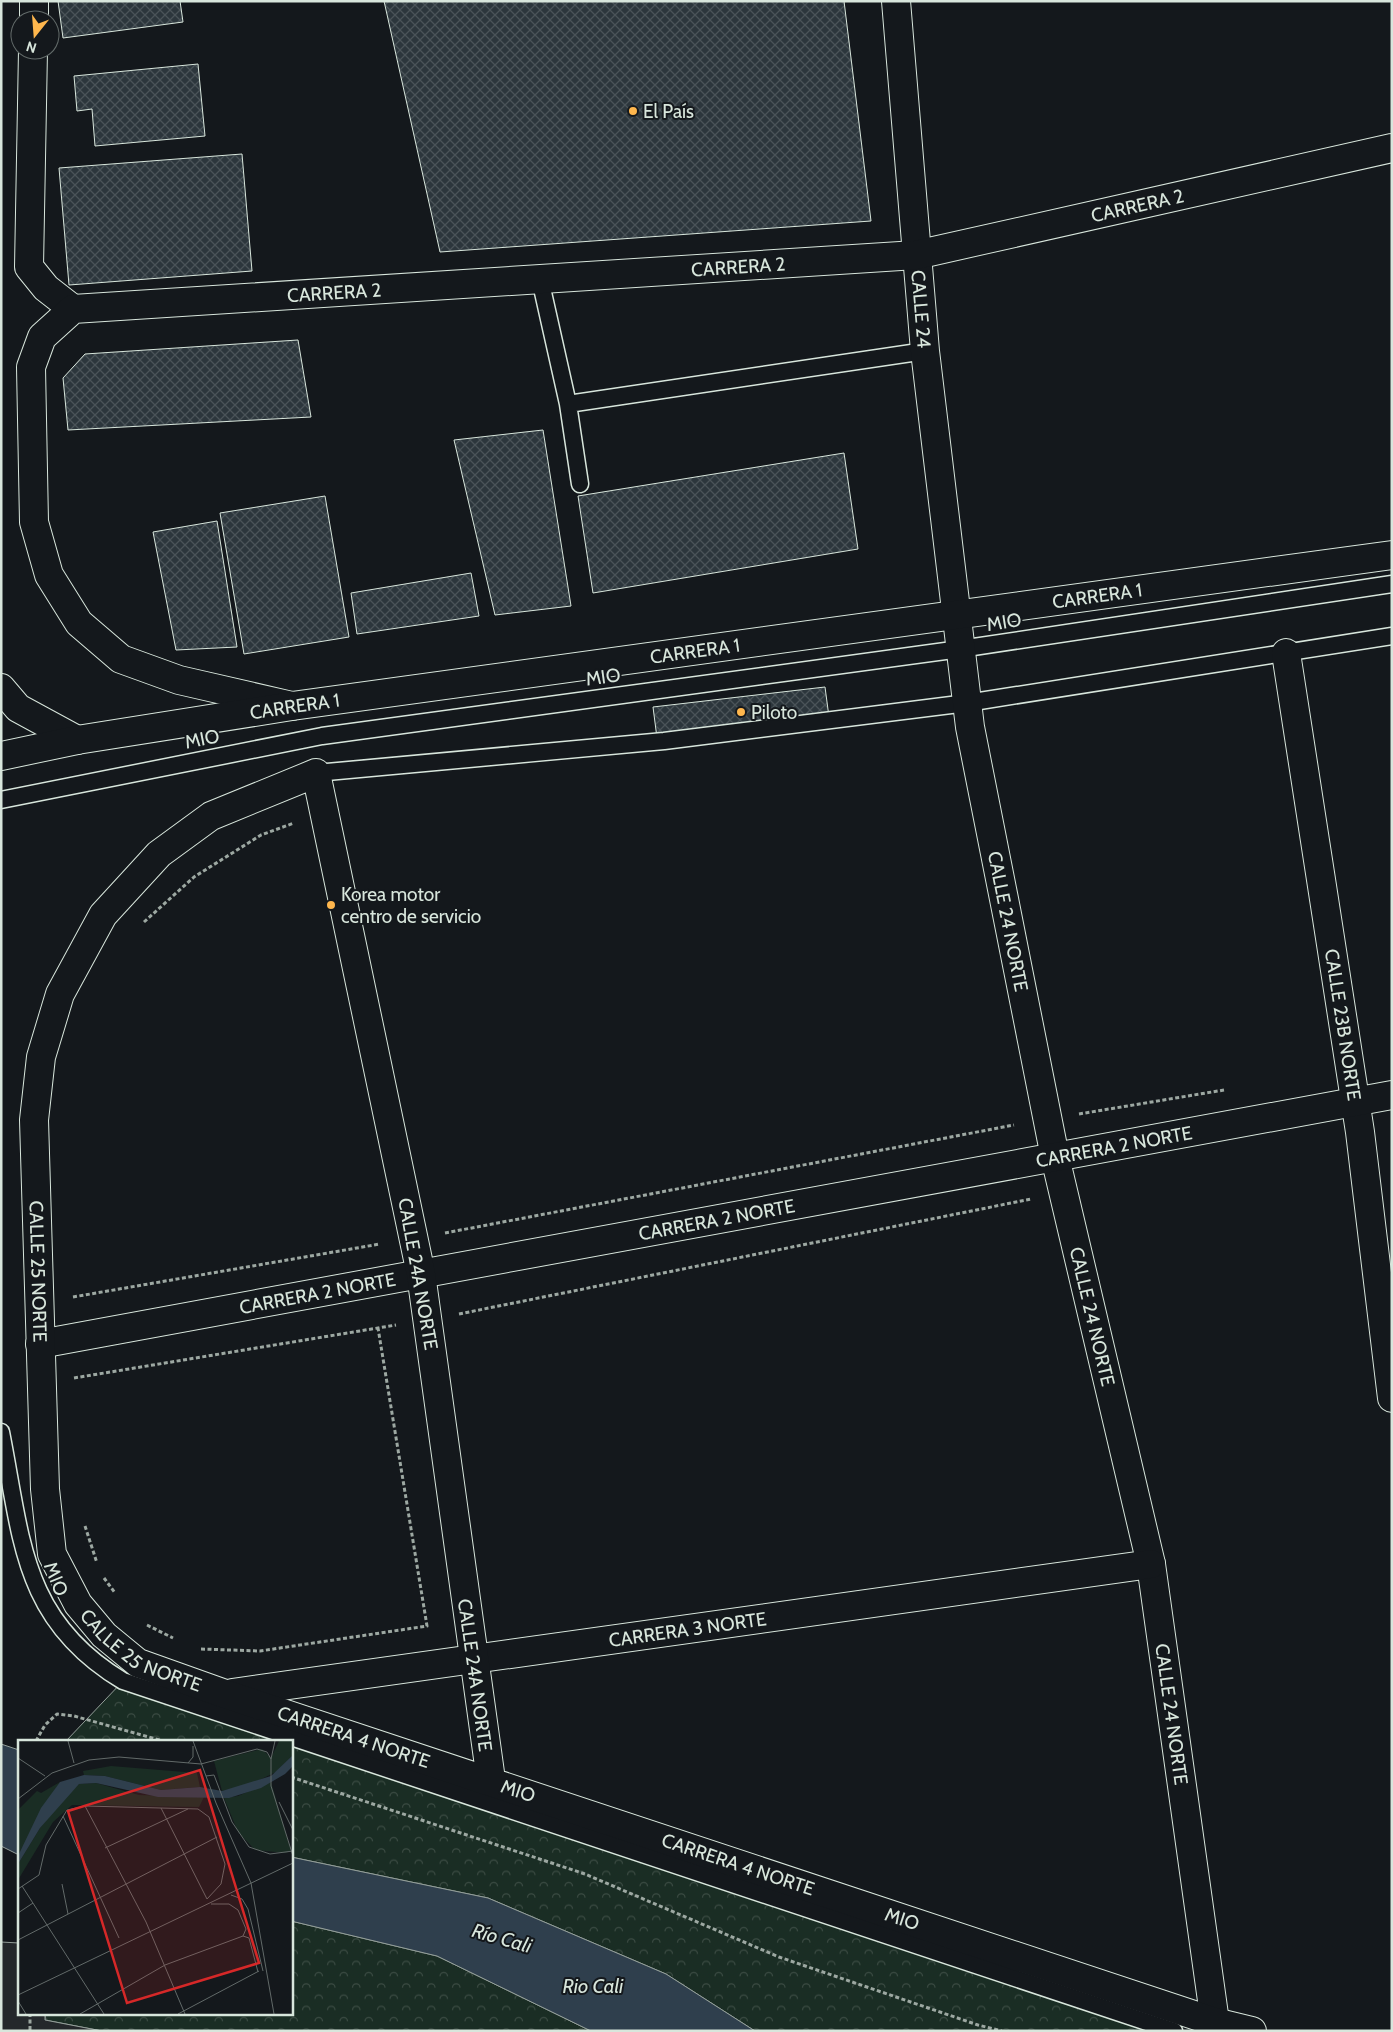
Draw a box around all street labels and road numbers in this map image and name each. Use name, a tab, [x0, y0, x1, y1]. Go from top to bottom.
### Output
street label: CARRERA 2	[1089, 184, 1186, 227]
street label: CARRERA 2	[690, 252, 786, 281]
street label: CALLE 24	[907, 269, 936, 349]
street label: CARRERA 2	[286, 278, 382, 307]
street label: CARRERA 1	[1051, 578, 1144, 613]
street label: MIO	[985, 608, 1023, 636]
street label: CARRERA 1	[648, 633, 741, 668]
street label: MIO	[584, 663, 622, 691]
street label: CARRERA 1	[248, 688, 341, 724]
street label: MIO	[183, 724, 221, 754]
street label: CALLE 24 NORTE	[983, 849, 1034, 993]
street label: CALLE 23B NORTE	[1320, 947, 1366, 1102]
street label: CARRERA 2 NORTE	[1034, 1121, 1194, 1172]
street label: CARRERA 2 NORTE	[637, 1194, 797, 1245]
street label: CALLE 24A NORTE	[393, 1196, 443, 1352]
street label: CALLE 25 NORTE	[25, 1200, 52, 1343]
street label: CALLE 24 NORTE	[1065, 1244, 1120, 1388]
street label: CARRERA 2 NORTE	[237, 1267, 397, 1319]
street label: MIO	[39, 1559, 73, 1599]
street label: CALLE 24A NORTE	[453, 1597, 497, 1753]
street label: CALLE 25 NORTE	[75, 1604, 205, 1696]
street label: CARRERA 3 NORTE	[607, 1607, 768, 1651]
street label: CALLE 24 NORTE	[1151, 1642, 1193, 1786]
street label: CARRERA 4 NORTE	[274, 1701, 433, 1773]
street label: MIO	[498, 1775, 538, 1807]
street label: CARRERA 4 NORTE	[659, 1828, 818, 1900]
street label: MIO	[882, 1903, 922, 1935]

